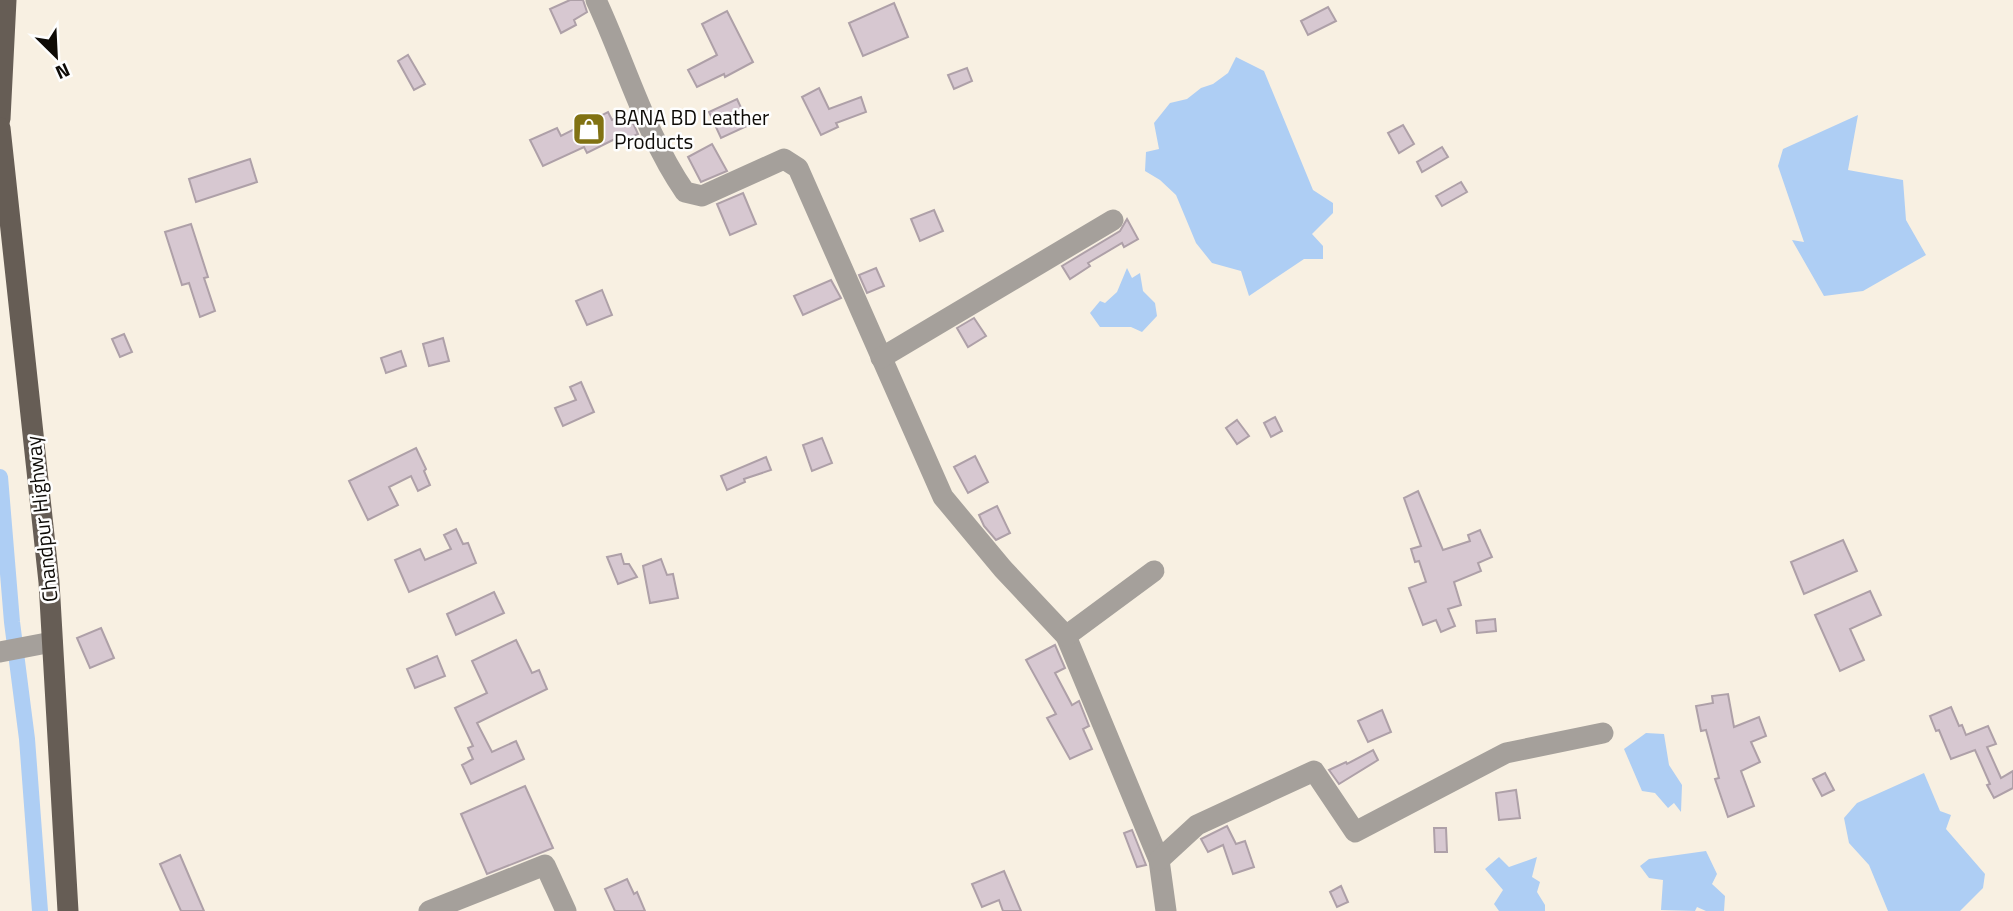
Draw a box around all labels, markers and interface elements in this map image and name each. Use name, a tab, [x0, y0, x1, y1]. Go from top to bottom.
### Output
north arrow	[21, 21, 91, 91]
text: N	[51, 56, 75, 88]
place label: BANA BD Leather Products	[614, 101, 769, 157]
shop icon: BANA BD Leather Products	[570, 110, 608, 148]
street label: Chandpur Highway	[16, 434, 66, 604]

